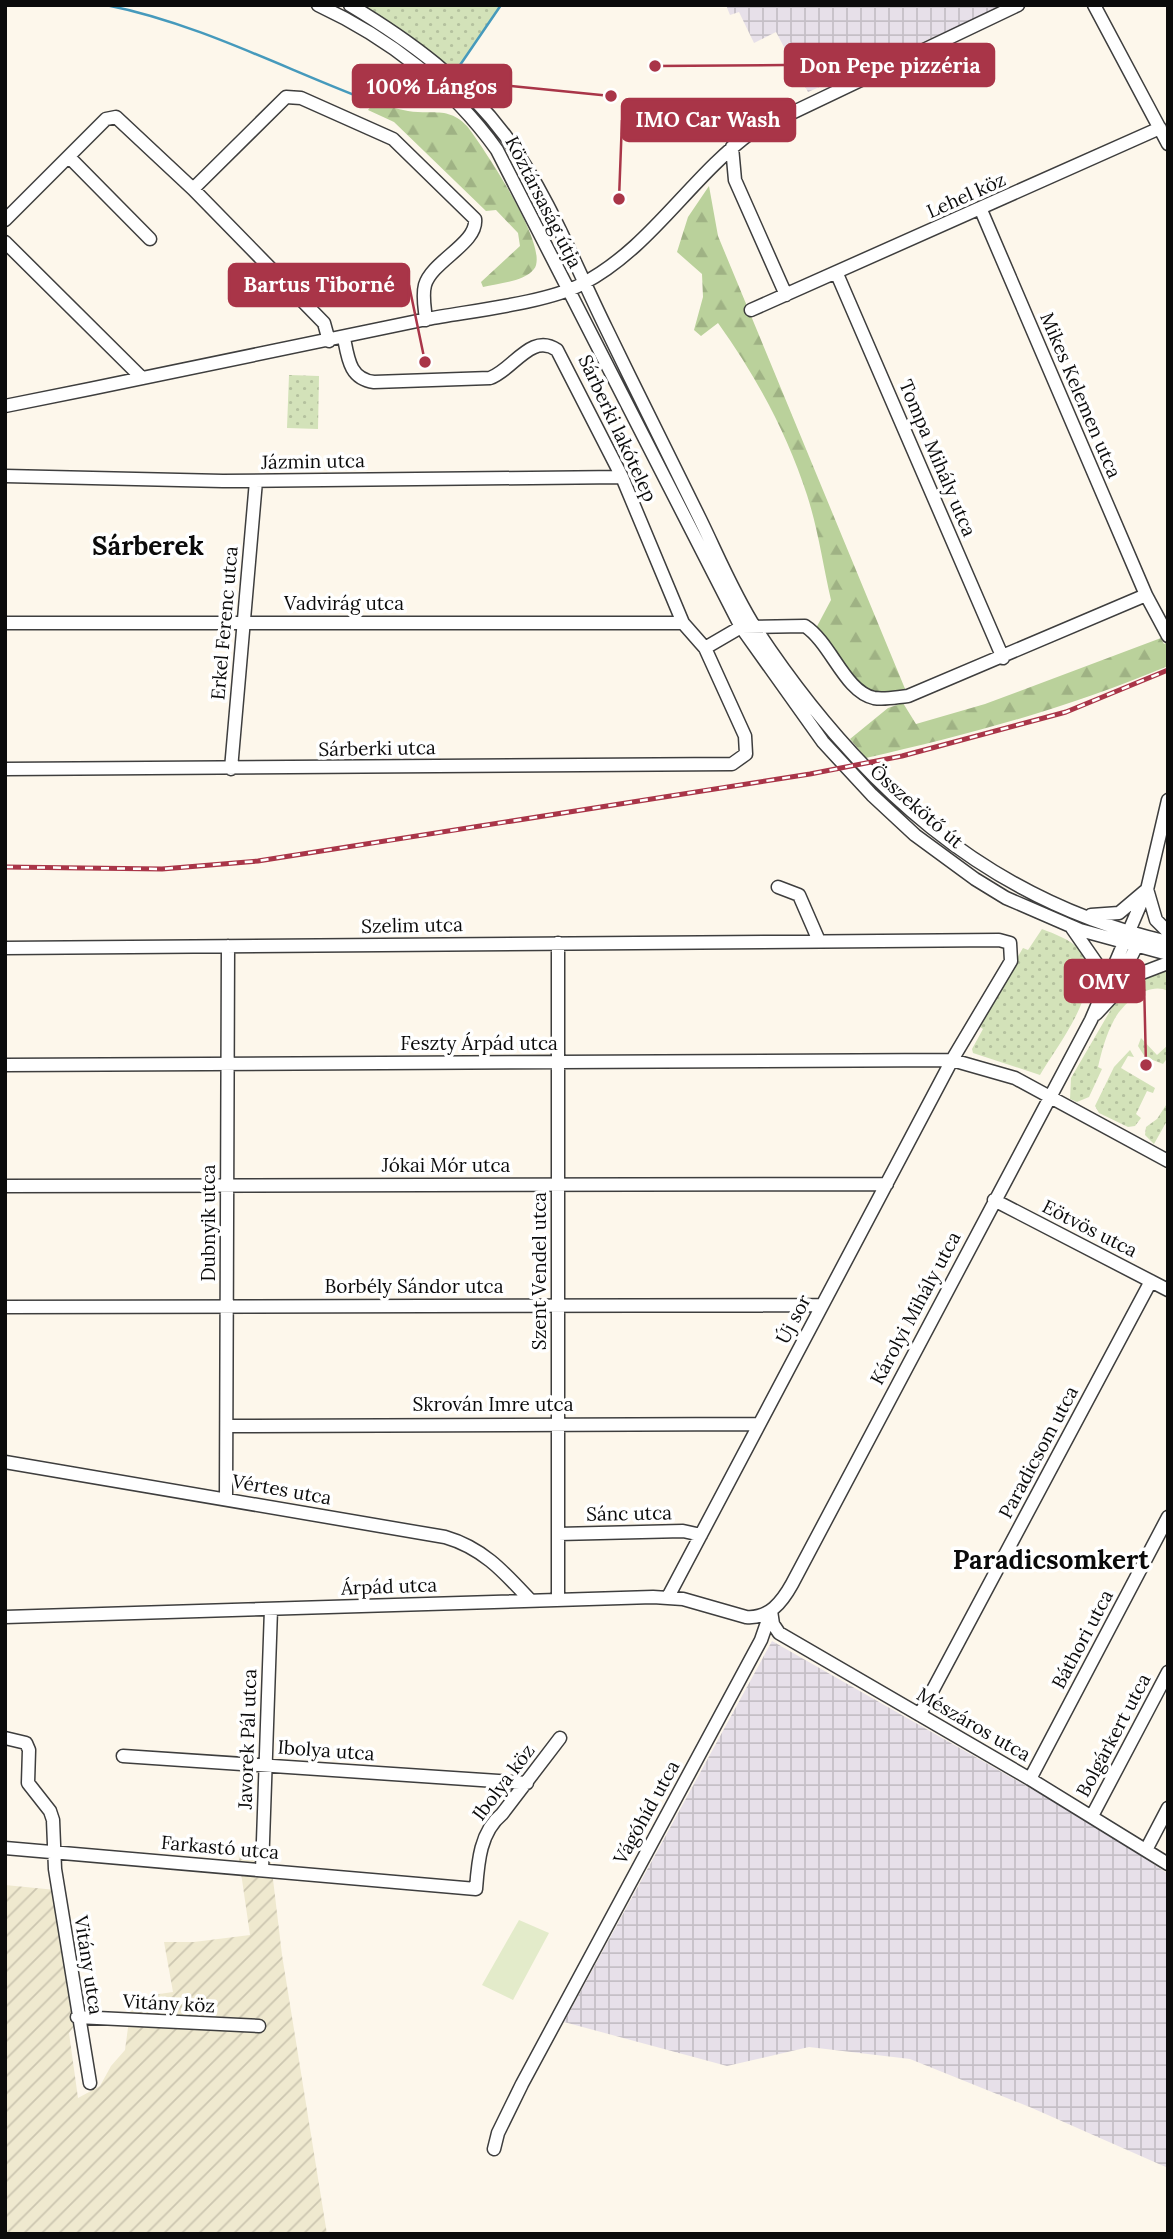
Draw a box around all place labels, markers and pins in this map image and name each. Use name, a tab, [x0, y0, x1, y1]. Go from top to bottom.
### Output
callout: Don Pepe pizzéria	[785, 44, 994, 86]
callout: 100% Lángos	[353, 65, 511, 107]
callout: IMO Car Wash	[622, 99, 795, 141]
callout: Bartus Tiborné	[229, 264, 409, 306]
callout: OMV	[1065, 960, 1144, 1002]

